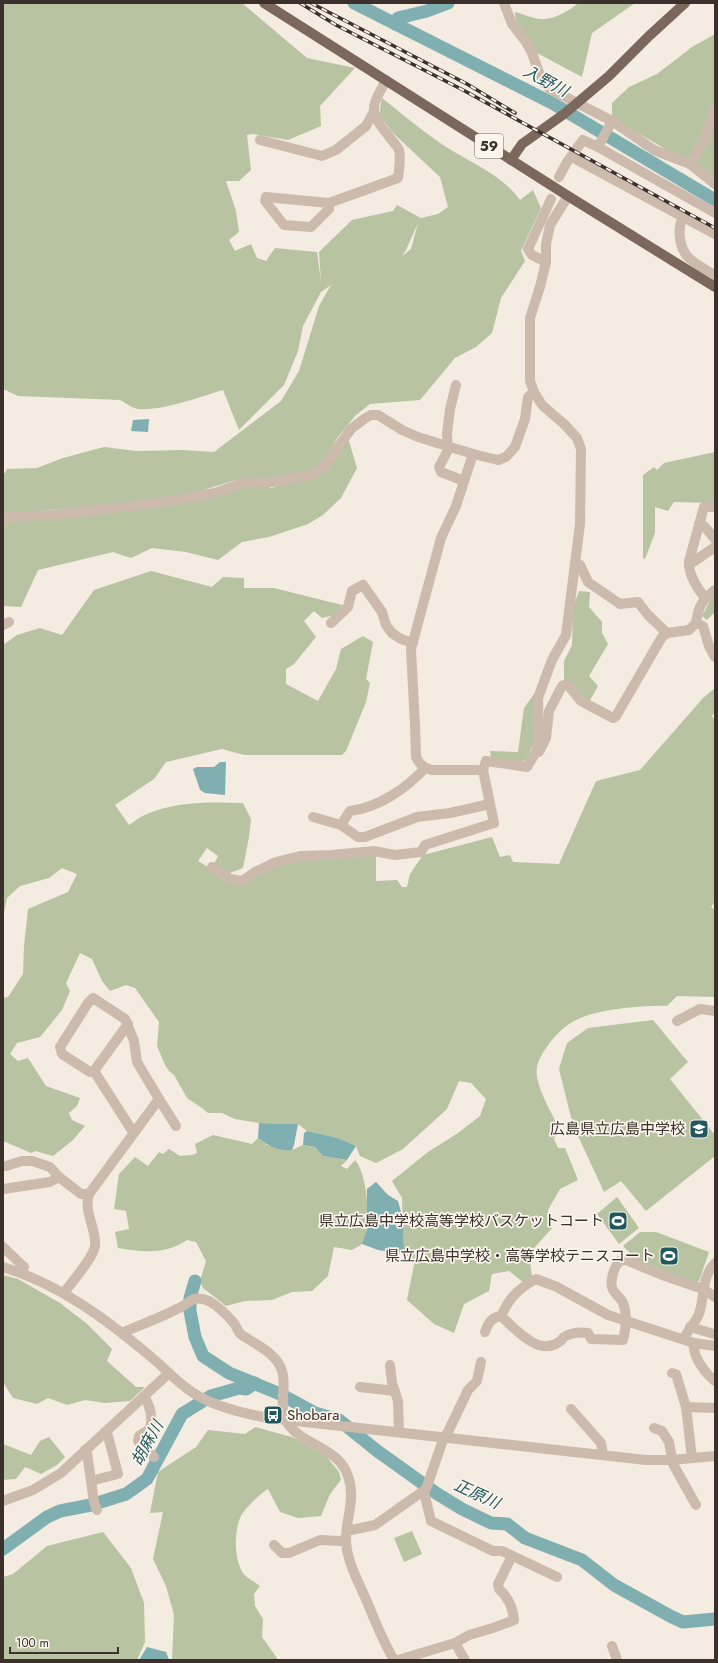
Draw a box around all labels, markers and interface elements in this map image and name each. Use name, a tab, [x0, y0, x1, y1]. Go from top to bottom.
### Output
water label: 入野川	[519, 60, 574, 103]
road number: 59	[475, 134, 503, 158]
place label: 広島県立広島中学校	[550, 1118, 685, 1140]
school or university icon: 広島県立広島中学校	[688, 1118, 710, 1140]
place label: 県立広島中学校高等学校バスケットコート	[319, 1210, 604, 1232]
sports icon: 県立広島中学校高等学校バスケットコート	[607, 1210, 629, 1232]
place label: 県立広島中学校・高等学校テニスコート	[385, 1245, 655, 1267]
sports icon: 県立広島中学校・高等学校テニスコート	[658, 1245, 680, 1267]
bus stop icon: Shobara	[262, 1404, 284, 1426]
place label: Shobara	[287, 1404, 339, 1426]
water label: 胡麻川	[125, 1415, 170, 1470]
water label: 正原川	[450, 1473, 505, 1515]
scale bar	[10, 1629, 118, 1655]
text: 100 m	[16, 1634, 49, 1652]

